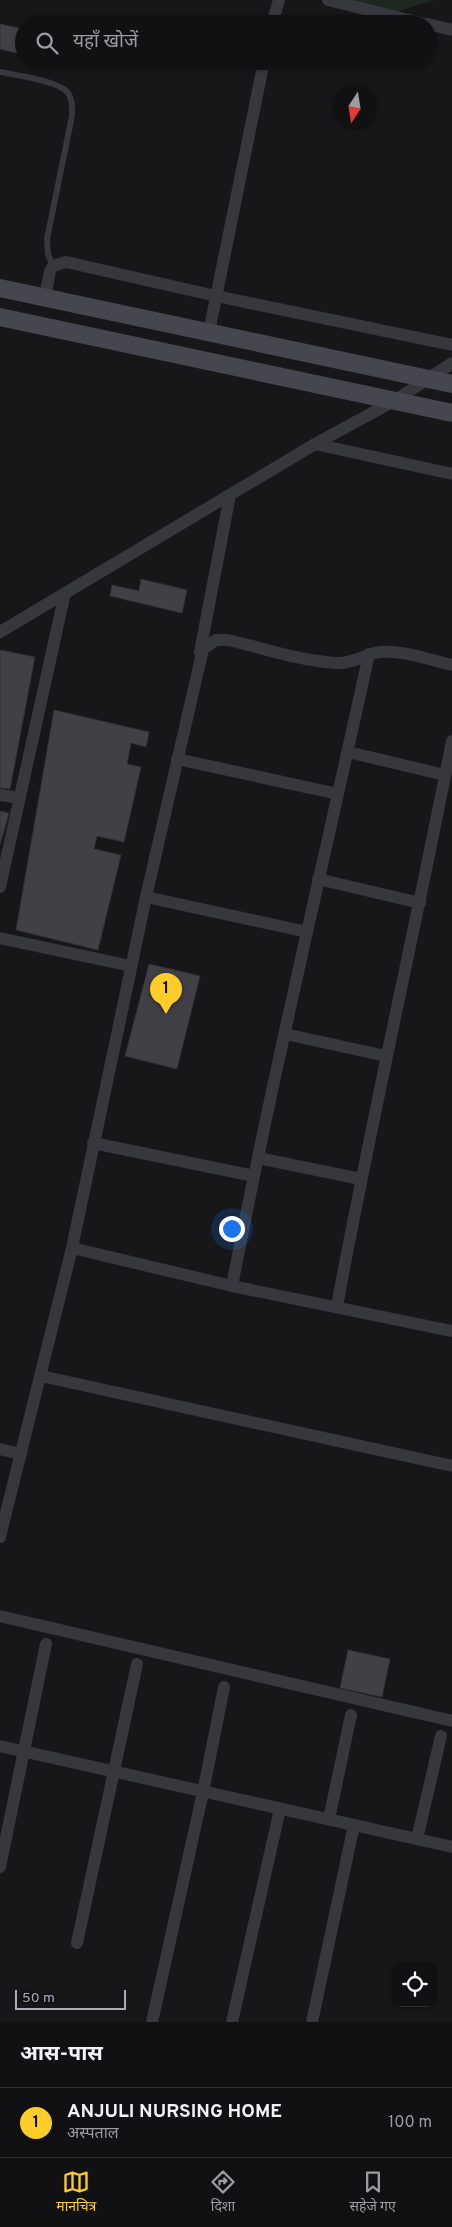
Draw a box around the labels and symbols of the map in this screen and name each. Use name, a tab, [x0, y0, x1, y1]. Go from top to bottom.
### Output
north arrow	[332, 85, 377, 130]
pin: 1	[150, 973, 182, 1014]
your location	[219, 1216, 245, 1242]
scale bar	[15, 1987, 126, 2010]

